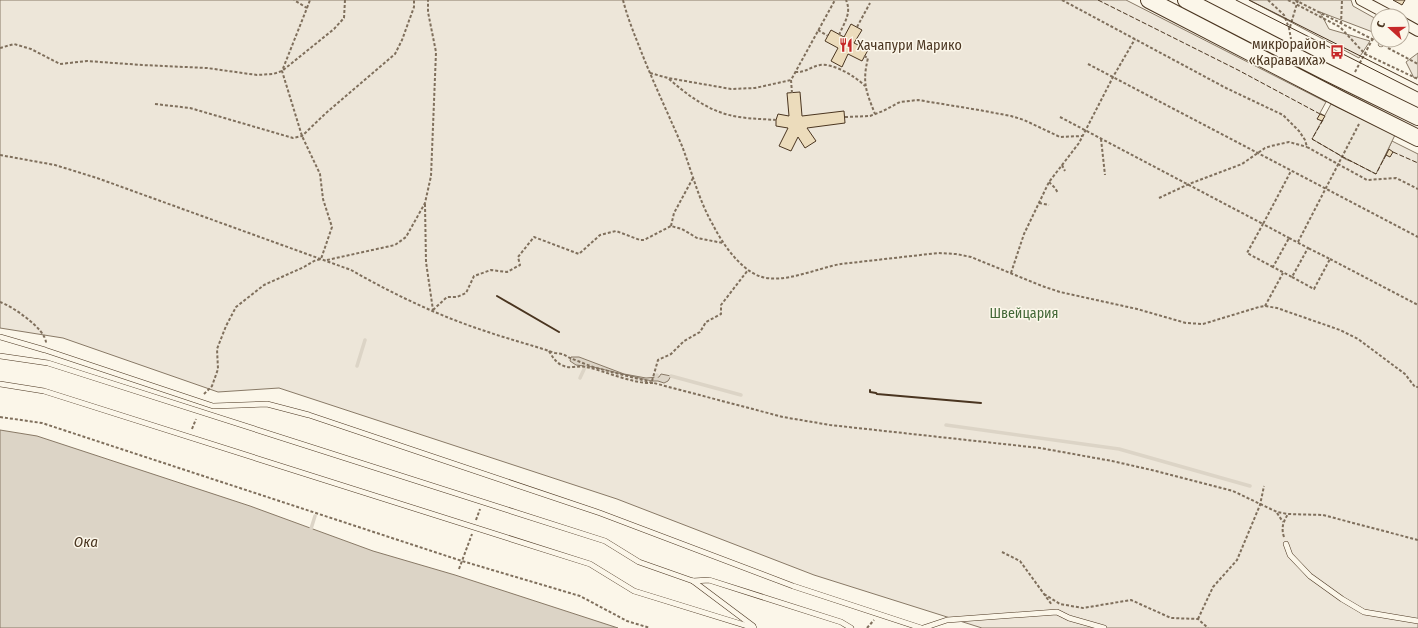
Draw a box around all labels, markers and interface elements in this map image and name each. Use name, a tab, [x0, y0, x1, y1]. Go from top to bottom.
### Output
north arrow	[1370, 8, 1410, 48]
text: С	[1374, 19, 1388, 30]
place label: микрорайон «Караваиха»	[1249, 36, 1326, 69]
restaurant icon: Хачапури Марико	[838, 37, 854, 53]
place label: Хачапури Марико	[857, 37, 962, 54]
bus stop icon: микрорайон «Караваиха»	[1329, 44, 1345, 60]
park label: Швейцария	[989, 305, 1059, 322]
water label: Ока	[74, 533, 98, 551]

